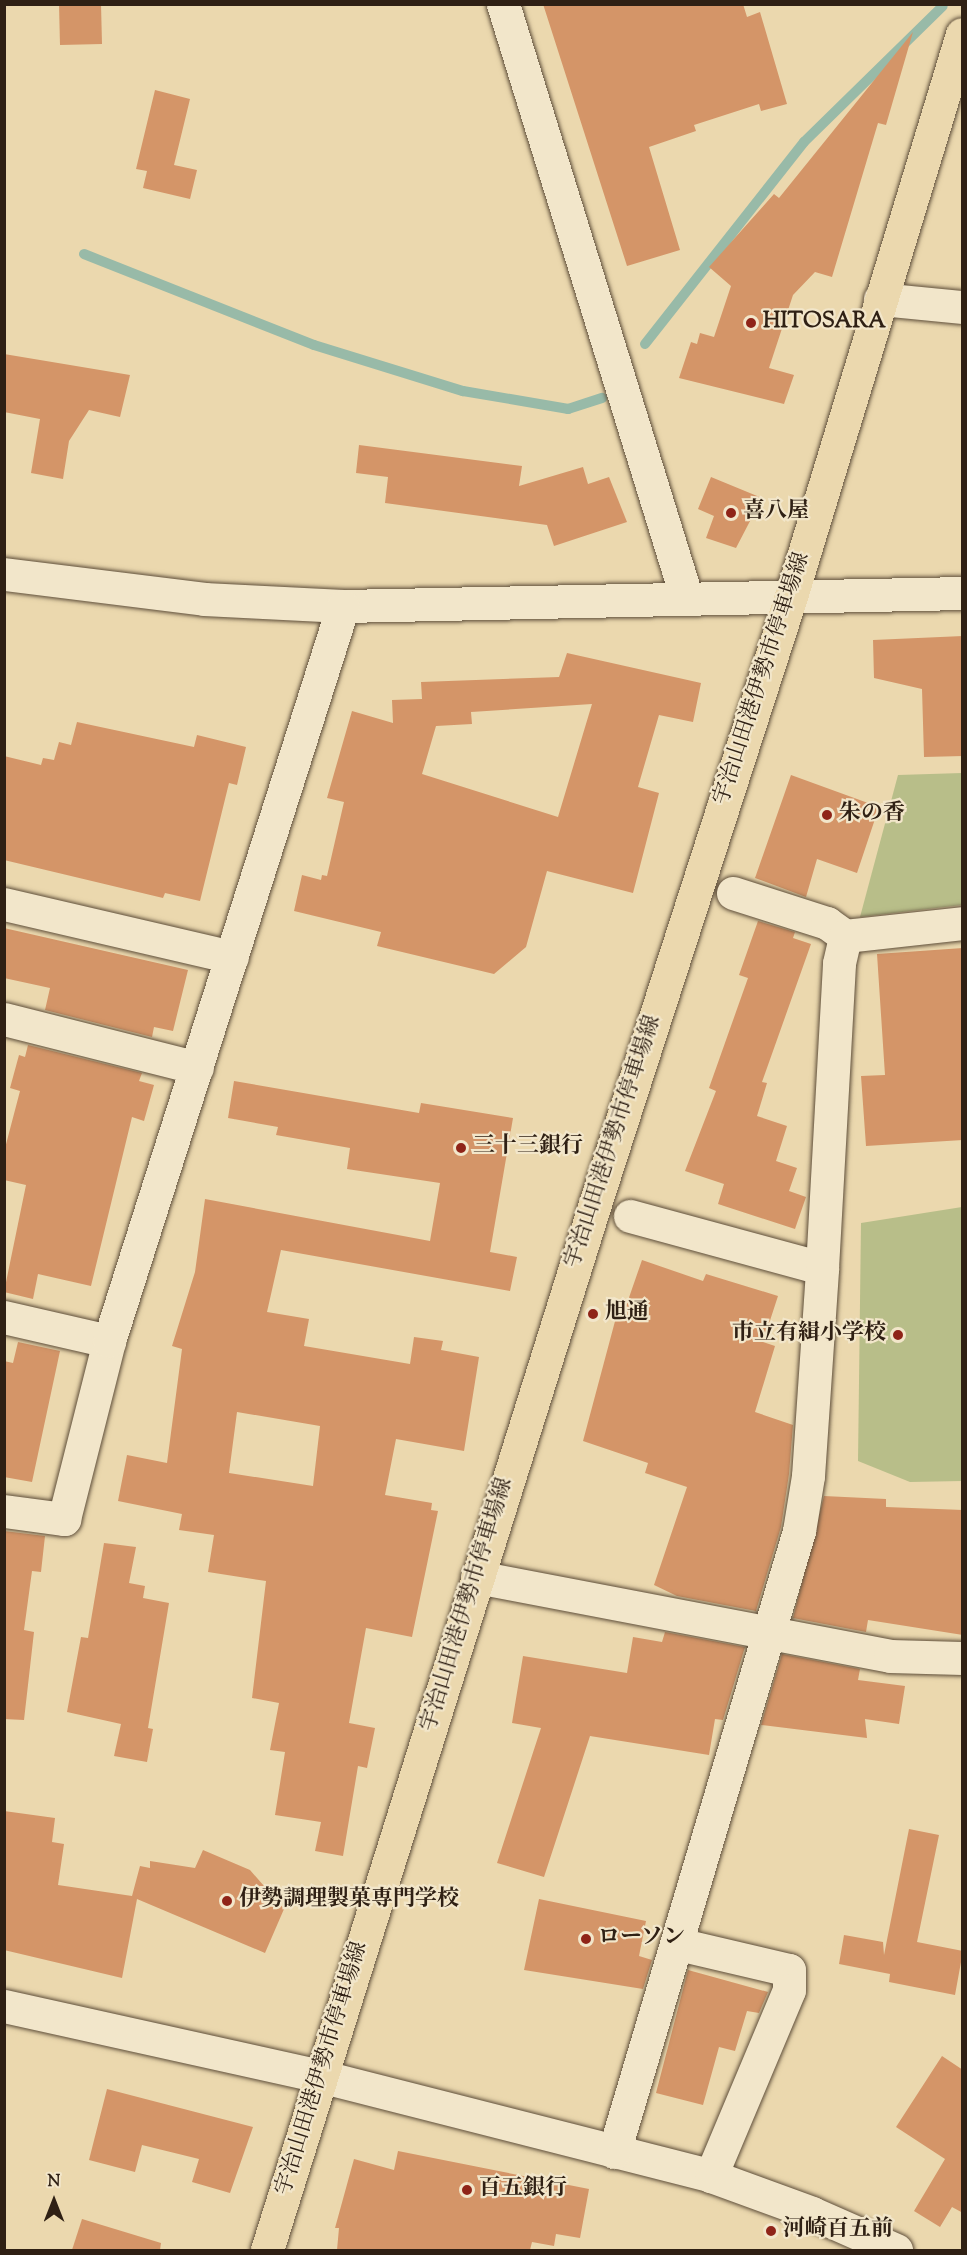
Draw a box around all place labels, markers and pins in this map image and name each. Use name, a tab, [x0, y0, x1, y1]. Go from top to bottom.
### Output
place label: HITOSARA	[763, 310, 886, 336]
marker: HITOSARA	[744, 316, 758, 330]
place label: 喜八屋	[743, 500, 809, 526]
marker: 喜八屋	[724, 506, 738, 520]
place label: 朱の香	[839, 802, 905, 828]
marker: 朱の香	[820, 808, 834, 822]
place label: 三十三銀行	[473, 1135, 583, 1161]
marker: 三十三銀行	[454, 1141, 468, 1155]
place label: 旭通	[605, 1301, 649, 1327]
marker: 旭通	[586, 1307, 600, 1321]
place label: 市立有緝小学校	[732, 1322, 886, 1348]
marker: 市立有緝小学校	[891, 1328, 905, 1342]
place label: 伊勢調理製菓専門学校	[239, 1888, 459, 1914]
marker: 伊勢調理製菓専門学校	[220, 1894, 234, 1908]
place label: ローソン	[598, 1926, 686, 1952]
marker: ローソン	[579, 1932, 593, 1946]
place label: 百五銀行	[479, 2177, 567, 2203]
marker: 百五銀行	[460, 2183, 474, 2197]
place label: 河崎百五前	[783, 2218, 893, 2244]
marker: 河崎百五前	[764, 2224, 778, 2238]

